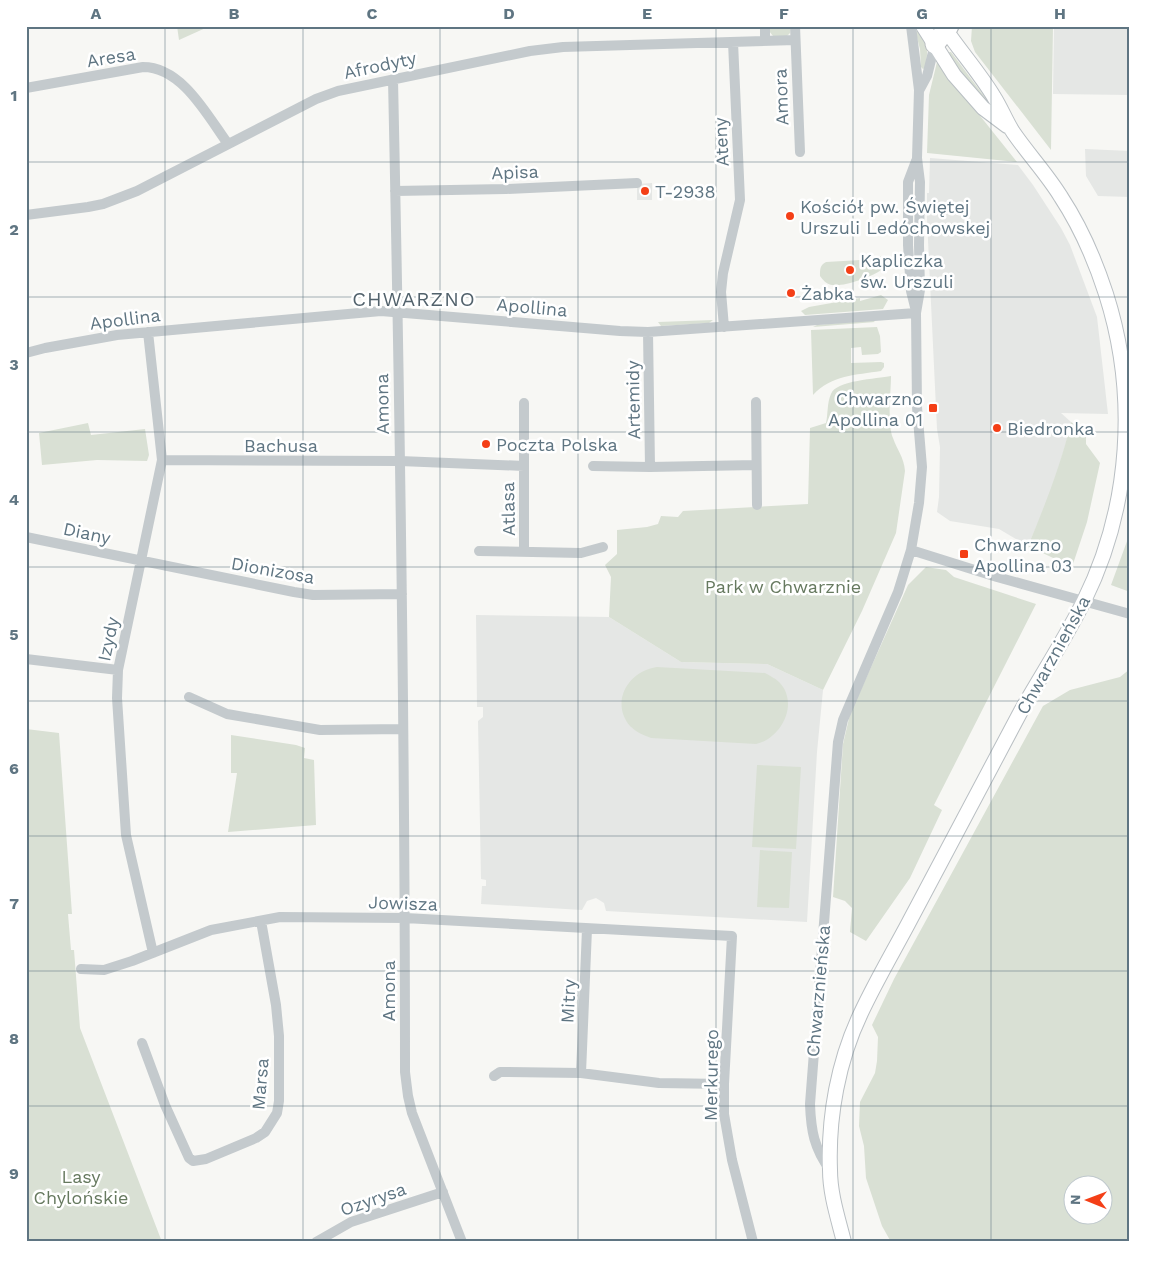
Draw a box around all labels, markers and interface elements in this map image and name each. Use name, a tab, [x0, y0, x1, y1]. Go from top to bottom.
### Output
text: A	[91, 4, 102, 23]
text: B	[229, 4, 240, 23]
text: C	[367, 4, 378, 23]
text: D	[503, 4, 515, 23]
text: E	[642, 4, 652, 23]
text: F	[779, 4, 789, 23]
text: G	[916, 4, 928, 23]
text: H	[1054, 4, 1066, 23]
street label: Aresa	[85, 43, 137, 71]
street label: Afrodyty	[342, 47, 419, 83]
street label: Amora	[770, 68, 792, 126]
text: 1	[11, 86, 17, 105]
street label: Ateny	[709, 116, 733, 167]
street label: Apisa	[491, 161, 539, 183]
place label: T-2938	[655, 181, 715, 202]
marker: T-2938	[639, 185, 651, 197]
place label: Kościół pw. Świętej Urszuli Ledóchowskej	[800, 196, 990, 238]
marker: Kościół pw. Świętej Urszuli Ledóchowskej	[784, 210, 796, 222]
text: 2	[9, 220, 19, 239]
place label: Kapliczka św. Urszuli	[860, 250, 954, 292]
marker: Kapliczka św. Urszuli	[844, 264, 856, 276]
place label: Żabka	[801, 283, 854, 304]
district label: CHWARZNO	[352, 287, 476, 311]
marker: Żabka	[785, 287, 797, 299]
street label: Apollina	[496, 293, 568, 321]
street label: Apollina	[88, 304, 162, 334]
text: 3	[9, 355, 19, 374]
street label: Artemidy	[622, 360, 644, 440]
street label: Amona	[371, 373, 393, 435]
place label: Chwarzno Apollina 01	[828, 388, 923, 430]
marker: Chwarzno Apollina 01	[927, 402, 939, 414]
place label: Biedronka	[1007, 418, 1094, 439]
marker: Biedronka	[991, 422, 1003, 434]
place label: Poczta Polska	[496, 434, 618, 455]
street label: Bachusa	[244, 435, 318, 456]
marker: Poczta Polska	[480, 438, 492, 450]
street label: Atlasa	[497, 482, 519, 536]
text: 4	[9, 490, 19, 509]
street label: Diany	[61, 518, 113, 548]
place label: Chwarzno Apollina 03	[974, 534, 1072, 576]
marker: Chwarzno Apollina 03	[958, 548, 970, 560]
street label: Dionizosa	[230, 552, 316, 588]
park label: Park w Chwarznie	[705, 576, 861, 597]
street label: Chwarznieńska	[1012, 592, 1094, 718]
street label: Izydy	[93, 614, 123, 663]
text: 5	[9, 625, 19, 644]
text: 6	[9, 759, 19, 778]
street label: Jowisza	[368, 891, 438, 915]
text: 7	[9, 894, 19, 913]
street label: Chwarznieńska	[802, 924, 834, 1058]
street label: Amona	[378, 960, 399, 1022]
street label: Mitry	[556, 978, 580, 1024]
text: 8	[9, 1029, 19, 1048]
street label: Merkurego	[700, 1029, 722, 1121]
street label: Marsa	[247, 1057, 273, 1111]
text: 9	[9, 1164, 19, 1183]
park label: Lasy Chylońskie	[34, 1166, 128, 1208]
north arrow	[1064, 1176, 1114, 1226]
street label: Ozyrysa	[337, 1178, 409, 1220]
text: N	[1067, 1194, 1083, 1205]

